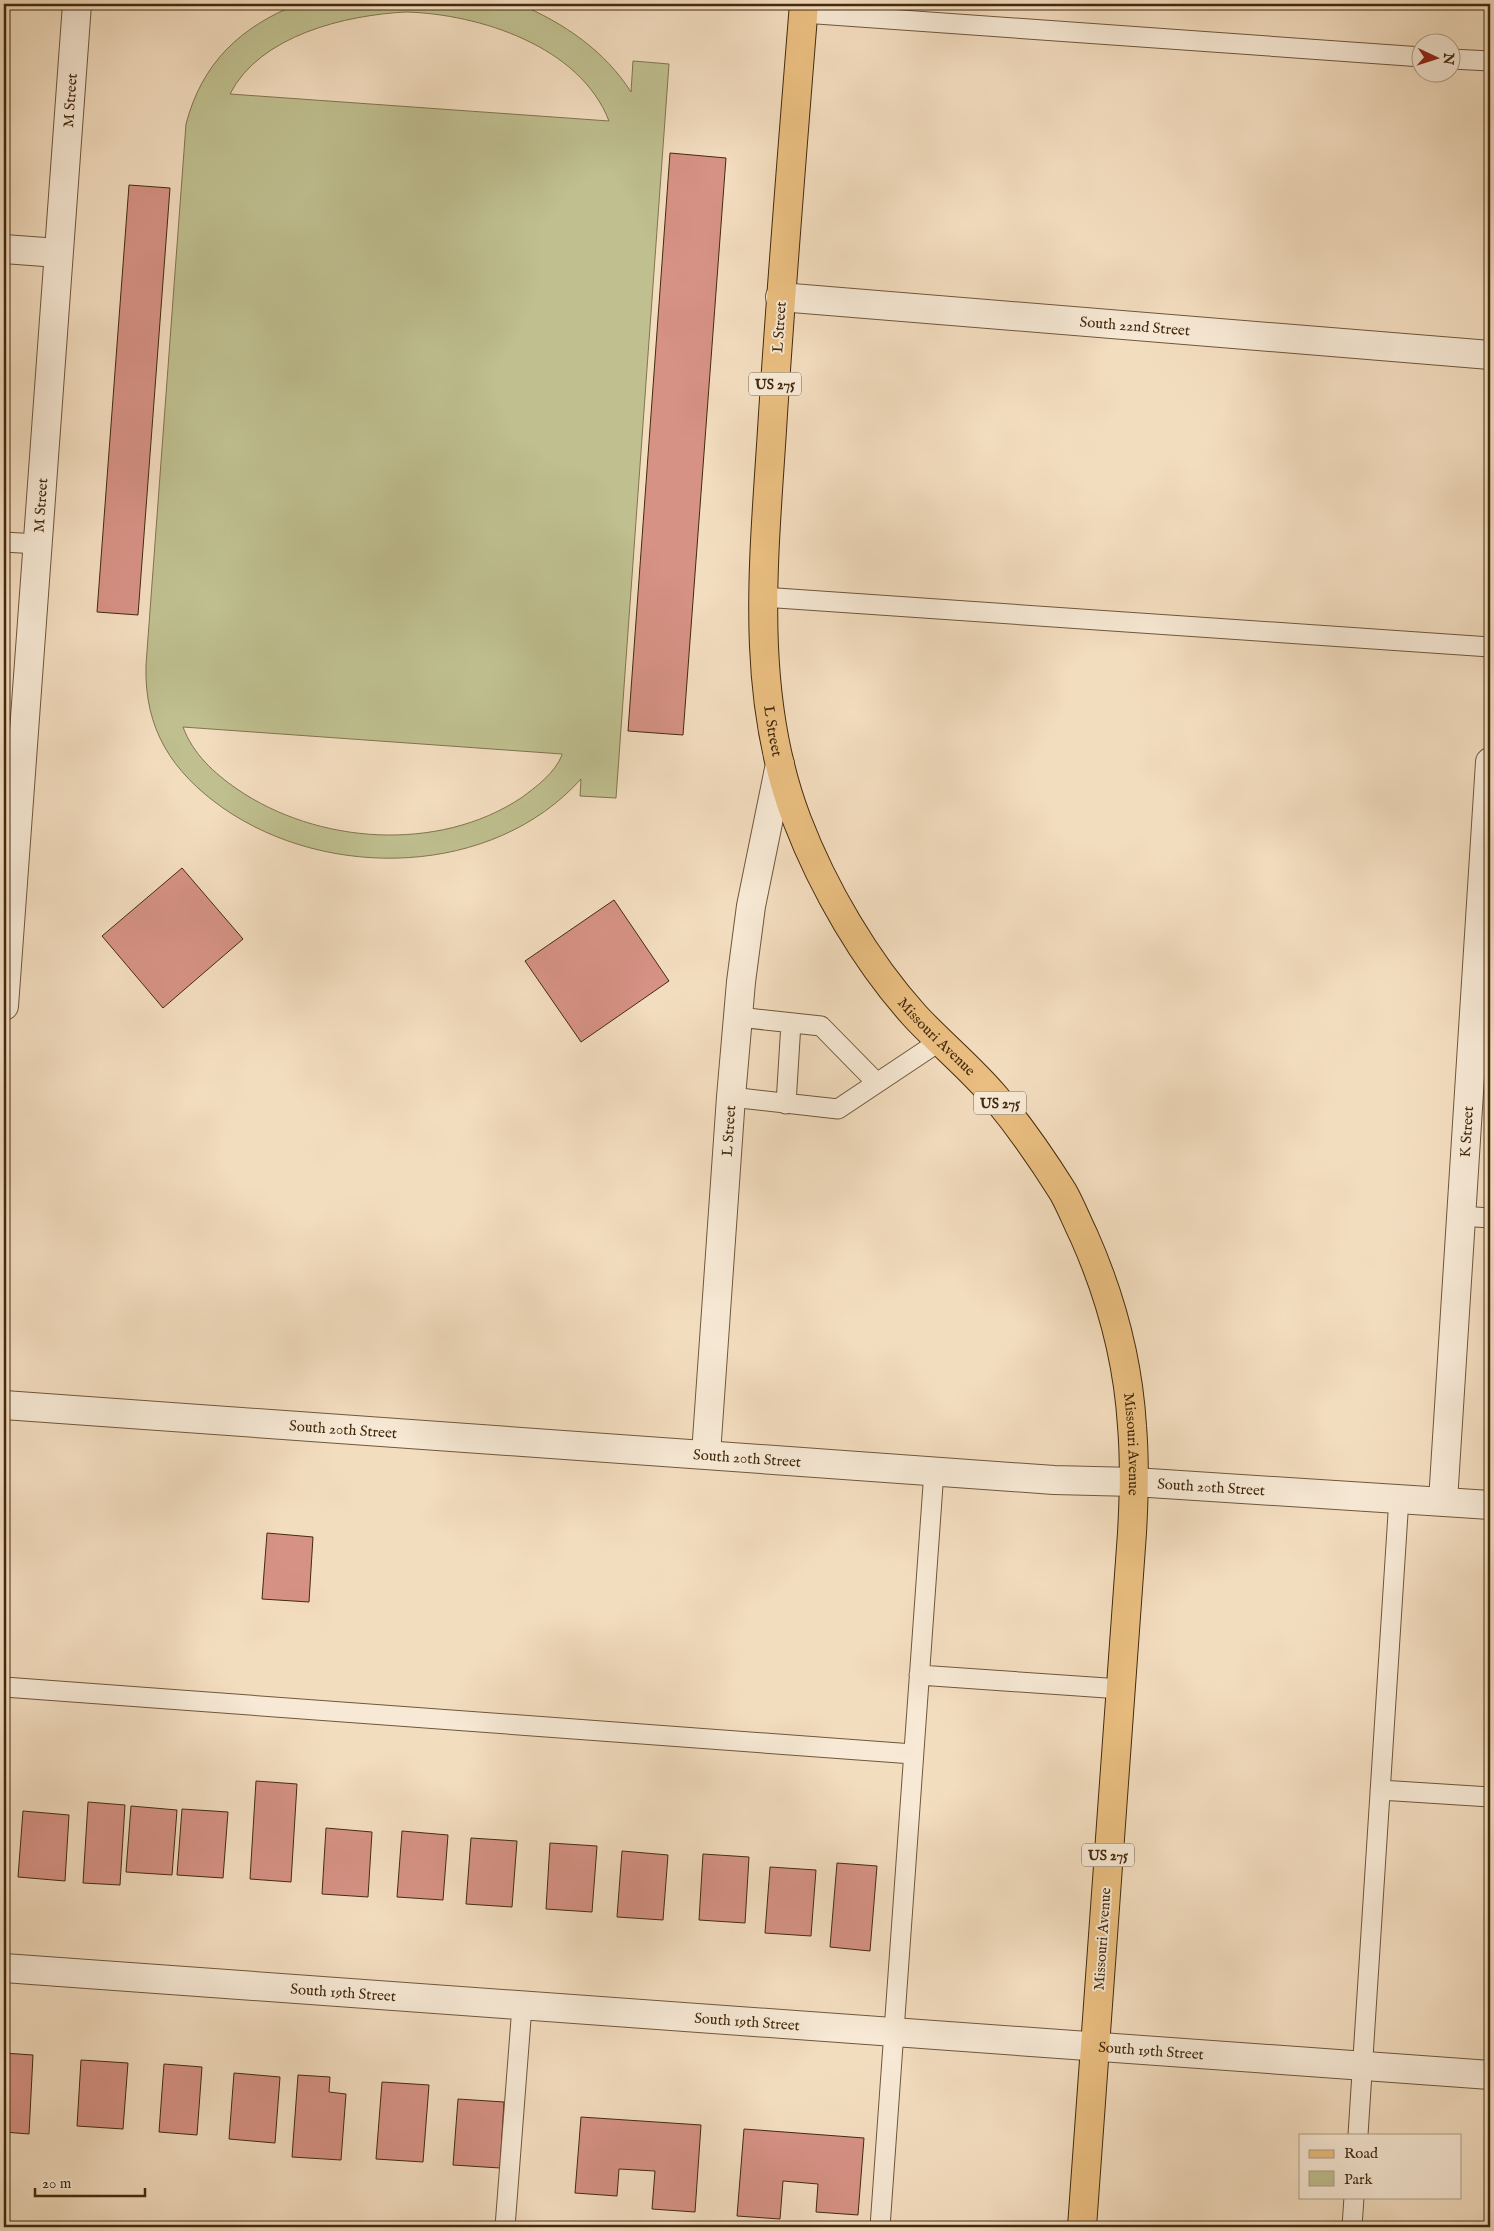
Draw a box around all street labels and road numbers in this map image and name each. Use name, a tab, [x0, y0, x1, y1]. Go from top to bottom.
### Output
street label: M Street	[59, 72, 82, 128]
street label: L Street	[768, 301, 791, 353]
street label: South 22nd Street	[1079, 313, 1191, 340]
road number: US 275	[749, 372, 801, 396]
street label: M Street	[30, 477, 52, 533]
street label: L Street	[759, 704, 787, 758]
street label: Missouri Avenue	[893, 994, 979, 1080]
road number: US 275	[974, 1092, 1026, 1114]
street label: L Street	[718, 1105, 740, 1157]
street label: K Street	[1456, 1106, 1478, 1158]
street label: Missouri Avenue	[1119, 1392, 1143, 1496]
street label: South 20th Street	[289, 1416, 398, 1443]
street label: South 20th Street	[692, 1445, 802, 1472]
street label: South 20th Street	[1157, 1475, 1266, 1500]
road number: US 275	[1082, 1844, 1134, 1866]
street label: Missouri Avenue	[1089, 1887, 1116, 1991]
street label: South 19th Street	[290, 1980, 397, 2006]
street label: South 19th Street	[694, 2009, 800, 2035]
street label: South 19th Street	[1098, 2038, 1204, 2064]

